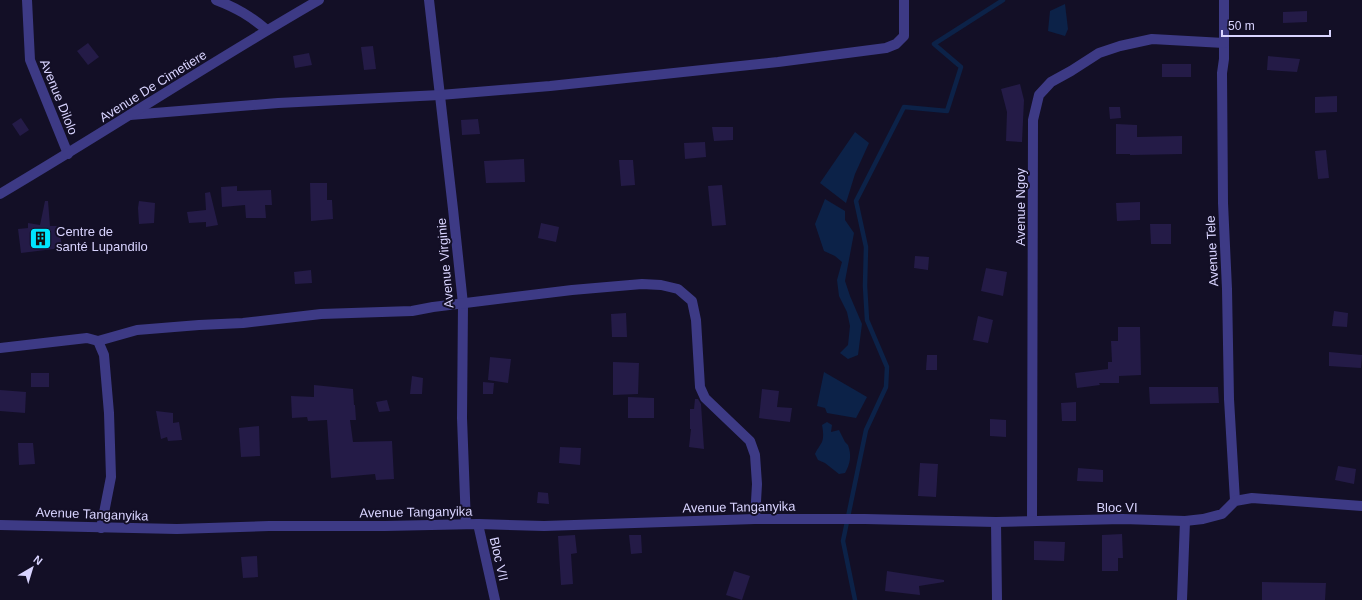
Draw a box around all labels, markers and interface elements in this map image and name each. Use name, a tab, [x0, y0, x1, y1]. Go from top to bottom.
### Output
scale bar	[1222, 12, 1330, 38]
text: 50 m	[1228, 19, 1255, 33]
street label: Avenue De Cimetiere	[97, 47, 209, 125]
street label: Avenue Dilolo	[37, 57, 81, 137]
street label: Avenue Ngoy	[1013, 168, 1028, 246]
street label: Avenue Tele	[1203, 215, 1221, 287]
street label: Avenue Virginie	[434, 217, 456, 309]
place label: Centre de santé Lupandilo	[56, 224, 148, 254]
building icon: Centre de santé Lupandilo	[27, 225, 53, 251]
street label: Avenue Tanganyika	[682, 499, 796, 515]
street label: Bloc VI	[1096, 500, 1138, 515]
street label: Avenue Tanganyika	[359, 504, 473, 520]
street label: Avenue Tanganyika	[35, 505, 149, 523]
street label: Bloc VII	[487, 535, 511, 583]
north arrow	[12, 548, 52, 588]
text: N	[31, 553, 45, 567]

